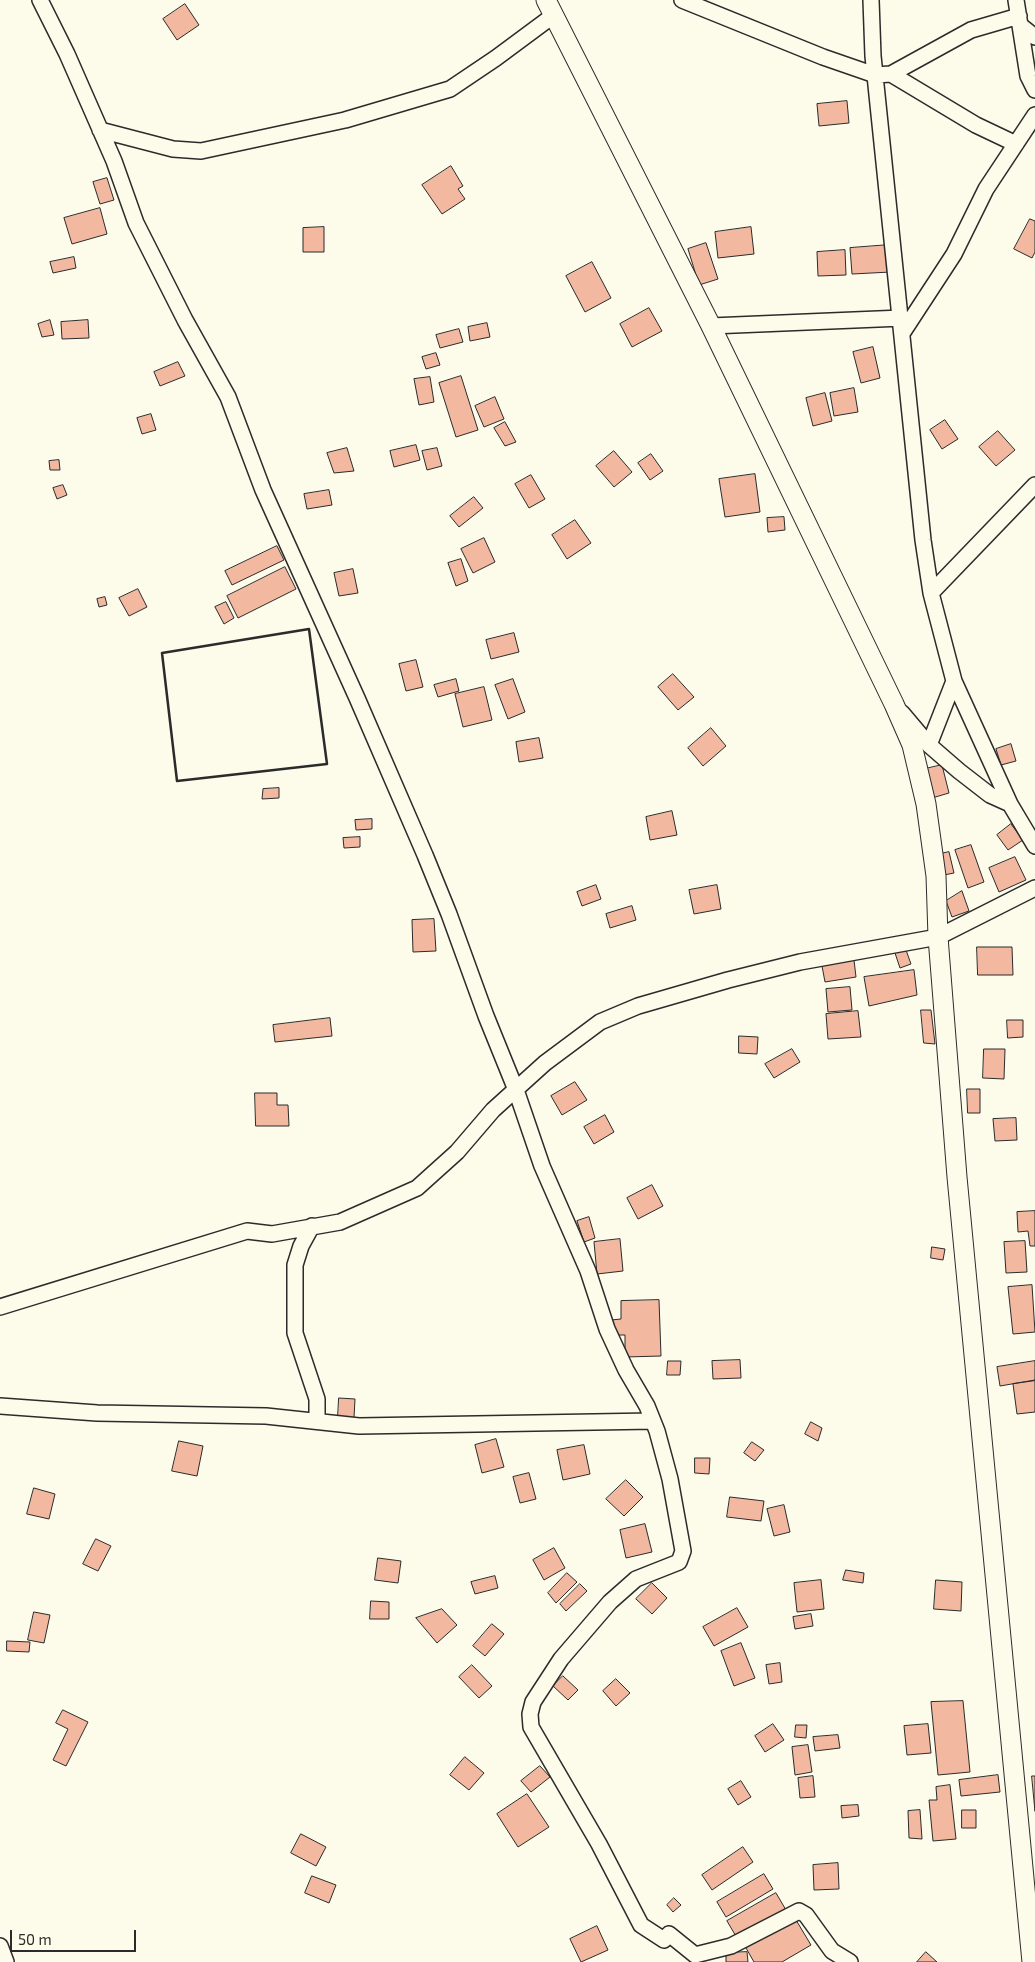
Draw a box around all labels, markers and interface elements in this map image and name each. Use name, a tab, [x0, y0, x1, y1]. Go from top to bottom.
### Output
scale bar	[12, 1920, 139, 1952]
text: 50 m	[18, 1930, 52, 1948]

